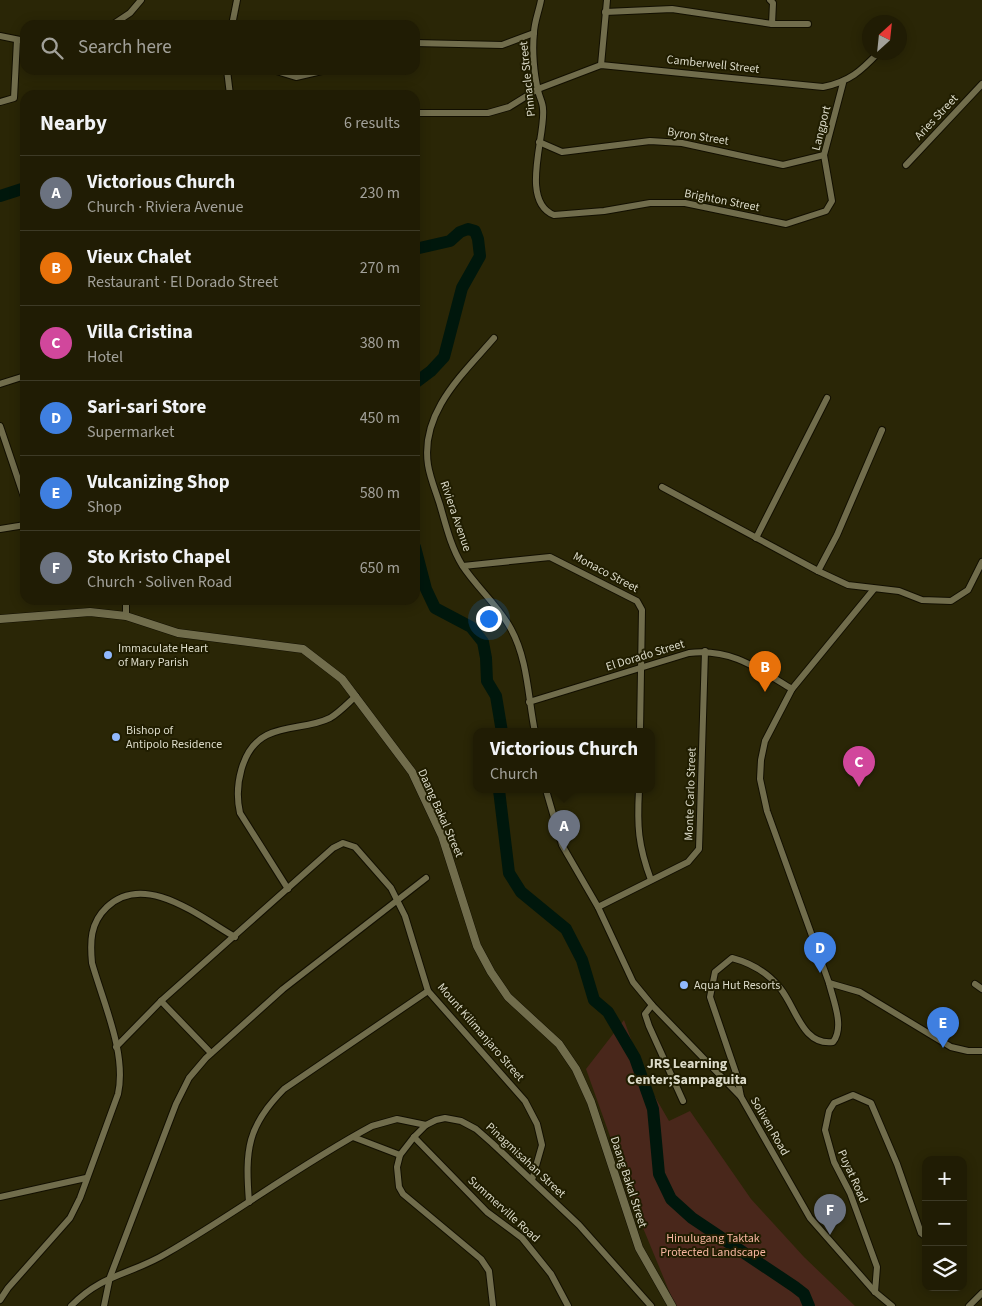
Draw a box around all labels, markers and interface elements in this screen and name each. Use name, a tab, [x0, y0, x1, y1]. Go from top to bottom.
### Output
north arrow	[862, 15, 907, 60]
search box	[20, 20, 420, 75]
icon: search	[38, 34, 66, 62]
text: Search here	[78, 34, 172, 61]
street label: Pinnacle Street	[515, 40, 540, 118]
street label: Camberwell Street	[666, 51, 760, 78]
street label: Aries Street	[911, 91, 962, 144]
street label: Langport	[808, 104, 835, 152]
text: Nearby	[40, 108, 107, 138]
text: 6 results	[344, 112, 400, 134]
street label: Byron Street	[666, 123, 730, 150]
text: Victorious Church	[87, 169, 235, 196]
text: A	[51, 182, 61, 204]
text: 230 m	[360, 182, 400, 204]
street label: Brighton Street	[683, 185, 761, 216]
text: Church · Riviera Avenue	[87, 196, 243, 218]
text: Vieux Chalet	[87, 244, 191, 271]
text: B	[51, 257, 61, 279]
text: 270 m	[360, 257, 400, 279]
text: Restaurant · El Dorado Street	[87, 271, 278, 293]
text: Villa Cristina	[87, 319, 193, 346]
text: C	[51, 332, 61, 354]
text: 380 m	[360, 332, 400, 354]
text: Hotel	[87, 346, 123, 368]
text: Sari-sari Store	[87, 394, 206, 421]
text: D	[51, 407, 61, 429]
text: 450 m	[360, 407, 400, 429]
text: Supermarket	[87, 421, 174, 443]
text: Vulcanizing Shop	[87, 469, 230, 496]
street label: Riviera Avenue	[436, 479, 476, 554]
text: E	[52, 482, 60, 504]
text: 580 m	[360, 482, 400, 504]
text: Shop	[87, 496, 122, 518]
text: Sto Kristo Chapel	[87, 544, 230, 571]
street label: Monaco Street	[570, 548, 642, 597]
text: F	[52, 557, 60, 579]
text: 650 m	[360, 557, 400, 579]
text: Church · Soliven Road	[87, 571, 232, 593]
your location	[476, 606, 502, 632]
street label: El Dorado Street	[604, 635, 686, 675]
place label: Immaculate Heart of Mary Parish	[118, 640, 208, 671]
marker: Immaculate Heart of Mary Parish	[102, 649, 114, 661]
pin: B	[749, 651, 781, 692]
place label: Bishop of Antipolo Residence	[126, 722, 222, 753]
popup	[473, 728, 655, 793]
marker: Bishop of Antipolo Residence	[110, 731, 122, 743]
text: Victorious Church	[490, 736, 638, 763]
pin: C	[843, 746, 875, 787]
street label: Monte Carlo Street	[680, 747, 701, 841]
text: Church	[490, 763, 538, 785]
street label: Daang Bakal Street	[413, 766, 468, 860]
pin: A	[548, 810, 580, 851]
pin: D	[804, 932, 836, 973]
place label: Aqua Hut Resorts	[694, 977, 780, 994]
street label: Mount Kilimanjaro Street	[433, 979, 528, 1085]
marker: Aqua Hut Resorts	[678, 979, 690, 991]
pin: E	[927, 1007, 959, 1048]
district label: JRS Learning Center;Sampaguita	[627, 1054, 747, 1090]
street label: Soliven Road	[746, 1094, 793, 1159]
street label: Pinagmisahan Street	[482, 1119, 569, 1202]
street label: Daang Bakal Street	[606, 1134, 651, 1230]
street label: Puyat Road	[833, 1147, 872, 1206]
map controls	[922, 1156, 967, 1291]
button: +	[922, 1156, 967, 1201]
street label: Summerville Road	[464, 1172, 544, 1246]
pin: F	[814, 1194, 846, 1235]
button: −	[922, 1201, 967, 1246]
park label: Hinulugang Taktak Protected Landscape	[660, 1230, 766, 1261]
button: layers	[922, 1246, 967, 1291]

